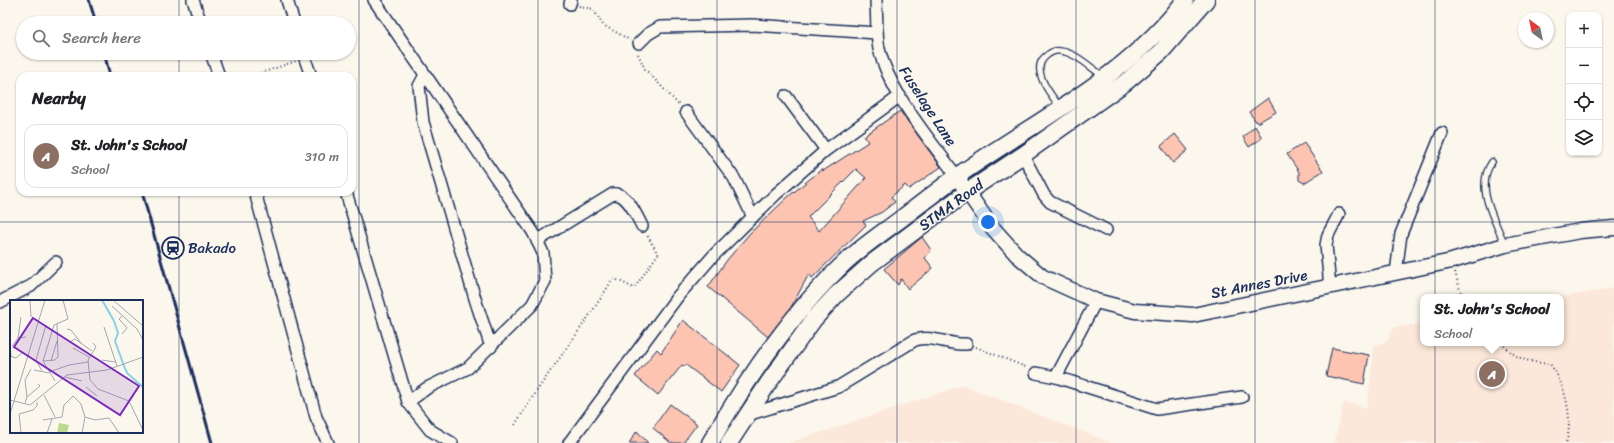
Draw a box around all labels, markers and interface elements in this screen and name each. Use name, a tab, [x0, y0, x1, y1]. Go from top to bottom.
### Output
north arrow	[1518, 12, 1554, 48]
map controls	[1566, 12, 1602, 156]
button: +	[1566, 12, 1602, 48]
search box	[16, 16, 356, 60]
text: Search here	[62, 25, 141, 51]
icon: search	[30, 27, 52, 49]
button: −	[1566, 48, 1602, 84]
street label: Fuselage Lane	[892, 61, 964, 151]
text: Nearby	[32, 83, 86, 113]
button: locate	[1566, 84, 1602, 120]
button: layers	[1566, 120, 1602, 156]
text: St. John's School	[71, 132, 187, 158]
text: A	[42, 145, 50, 168]
text: 310 m	[305, 145, 339, 168]
text: School	[71, 158, 109, 181]
street label: STMA Road	[913, 172, 990, 238]
your location	[978, 212, 998, 232]
station icon: Bakado	[160, 235, 186, 261]
place label: Bakado	[188, 235, 236, 261]
street label: St Annes Drive	[1208, 262, 1310, 306]
popup	[1420, 294, 1564, 346]
text: St. John's School	[1434, 296, 1550, 322]
inset map	[10, 300, 143, 433]
text: School	[1434, 322, 1473, 345]
pin: A	[1479, 359, 1505, 389]

